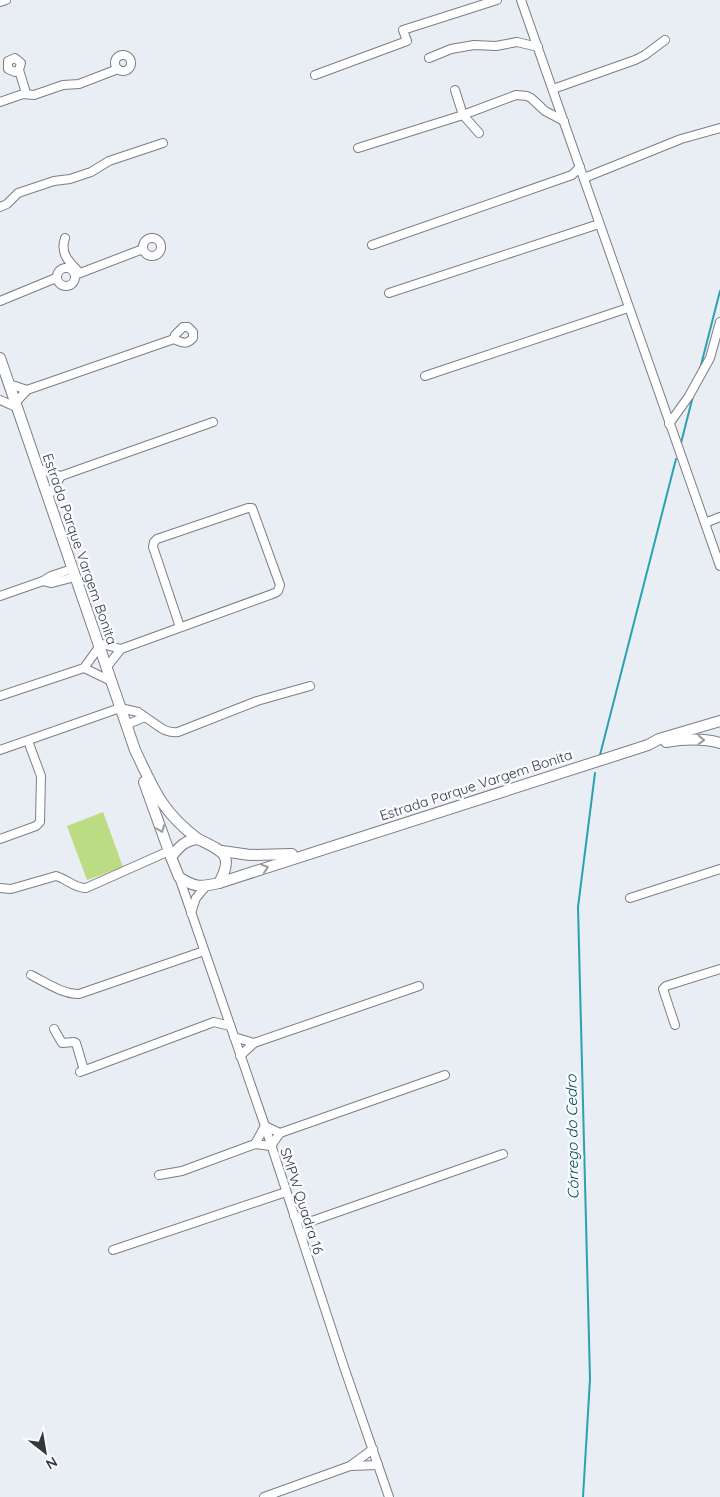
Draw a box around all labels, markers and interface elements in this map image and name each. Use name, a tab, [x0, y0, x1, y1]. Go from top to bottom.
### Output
street label: Estrada Parque Vargem Bonita	[39, 451, 121, 647]
one-way arrow	[698, 734, 706, 745]
street label: Estrada Parque Vargem Bonita	[377, 745, 575, 825]
one-way arrow	[155, 824, 165, 833]
one-way arrow	[261, 863, 269, 873]
water label: Córrego do Cedro	[561, 1074, 583, 1200]
street label: SMPW Quadra 16	[276, 1145, 328, 1257]
north arrow	[20, 1427, 70, 1477]
text: N	[43, 1453, 61, 1474]

